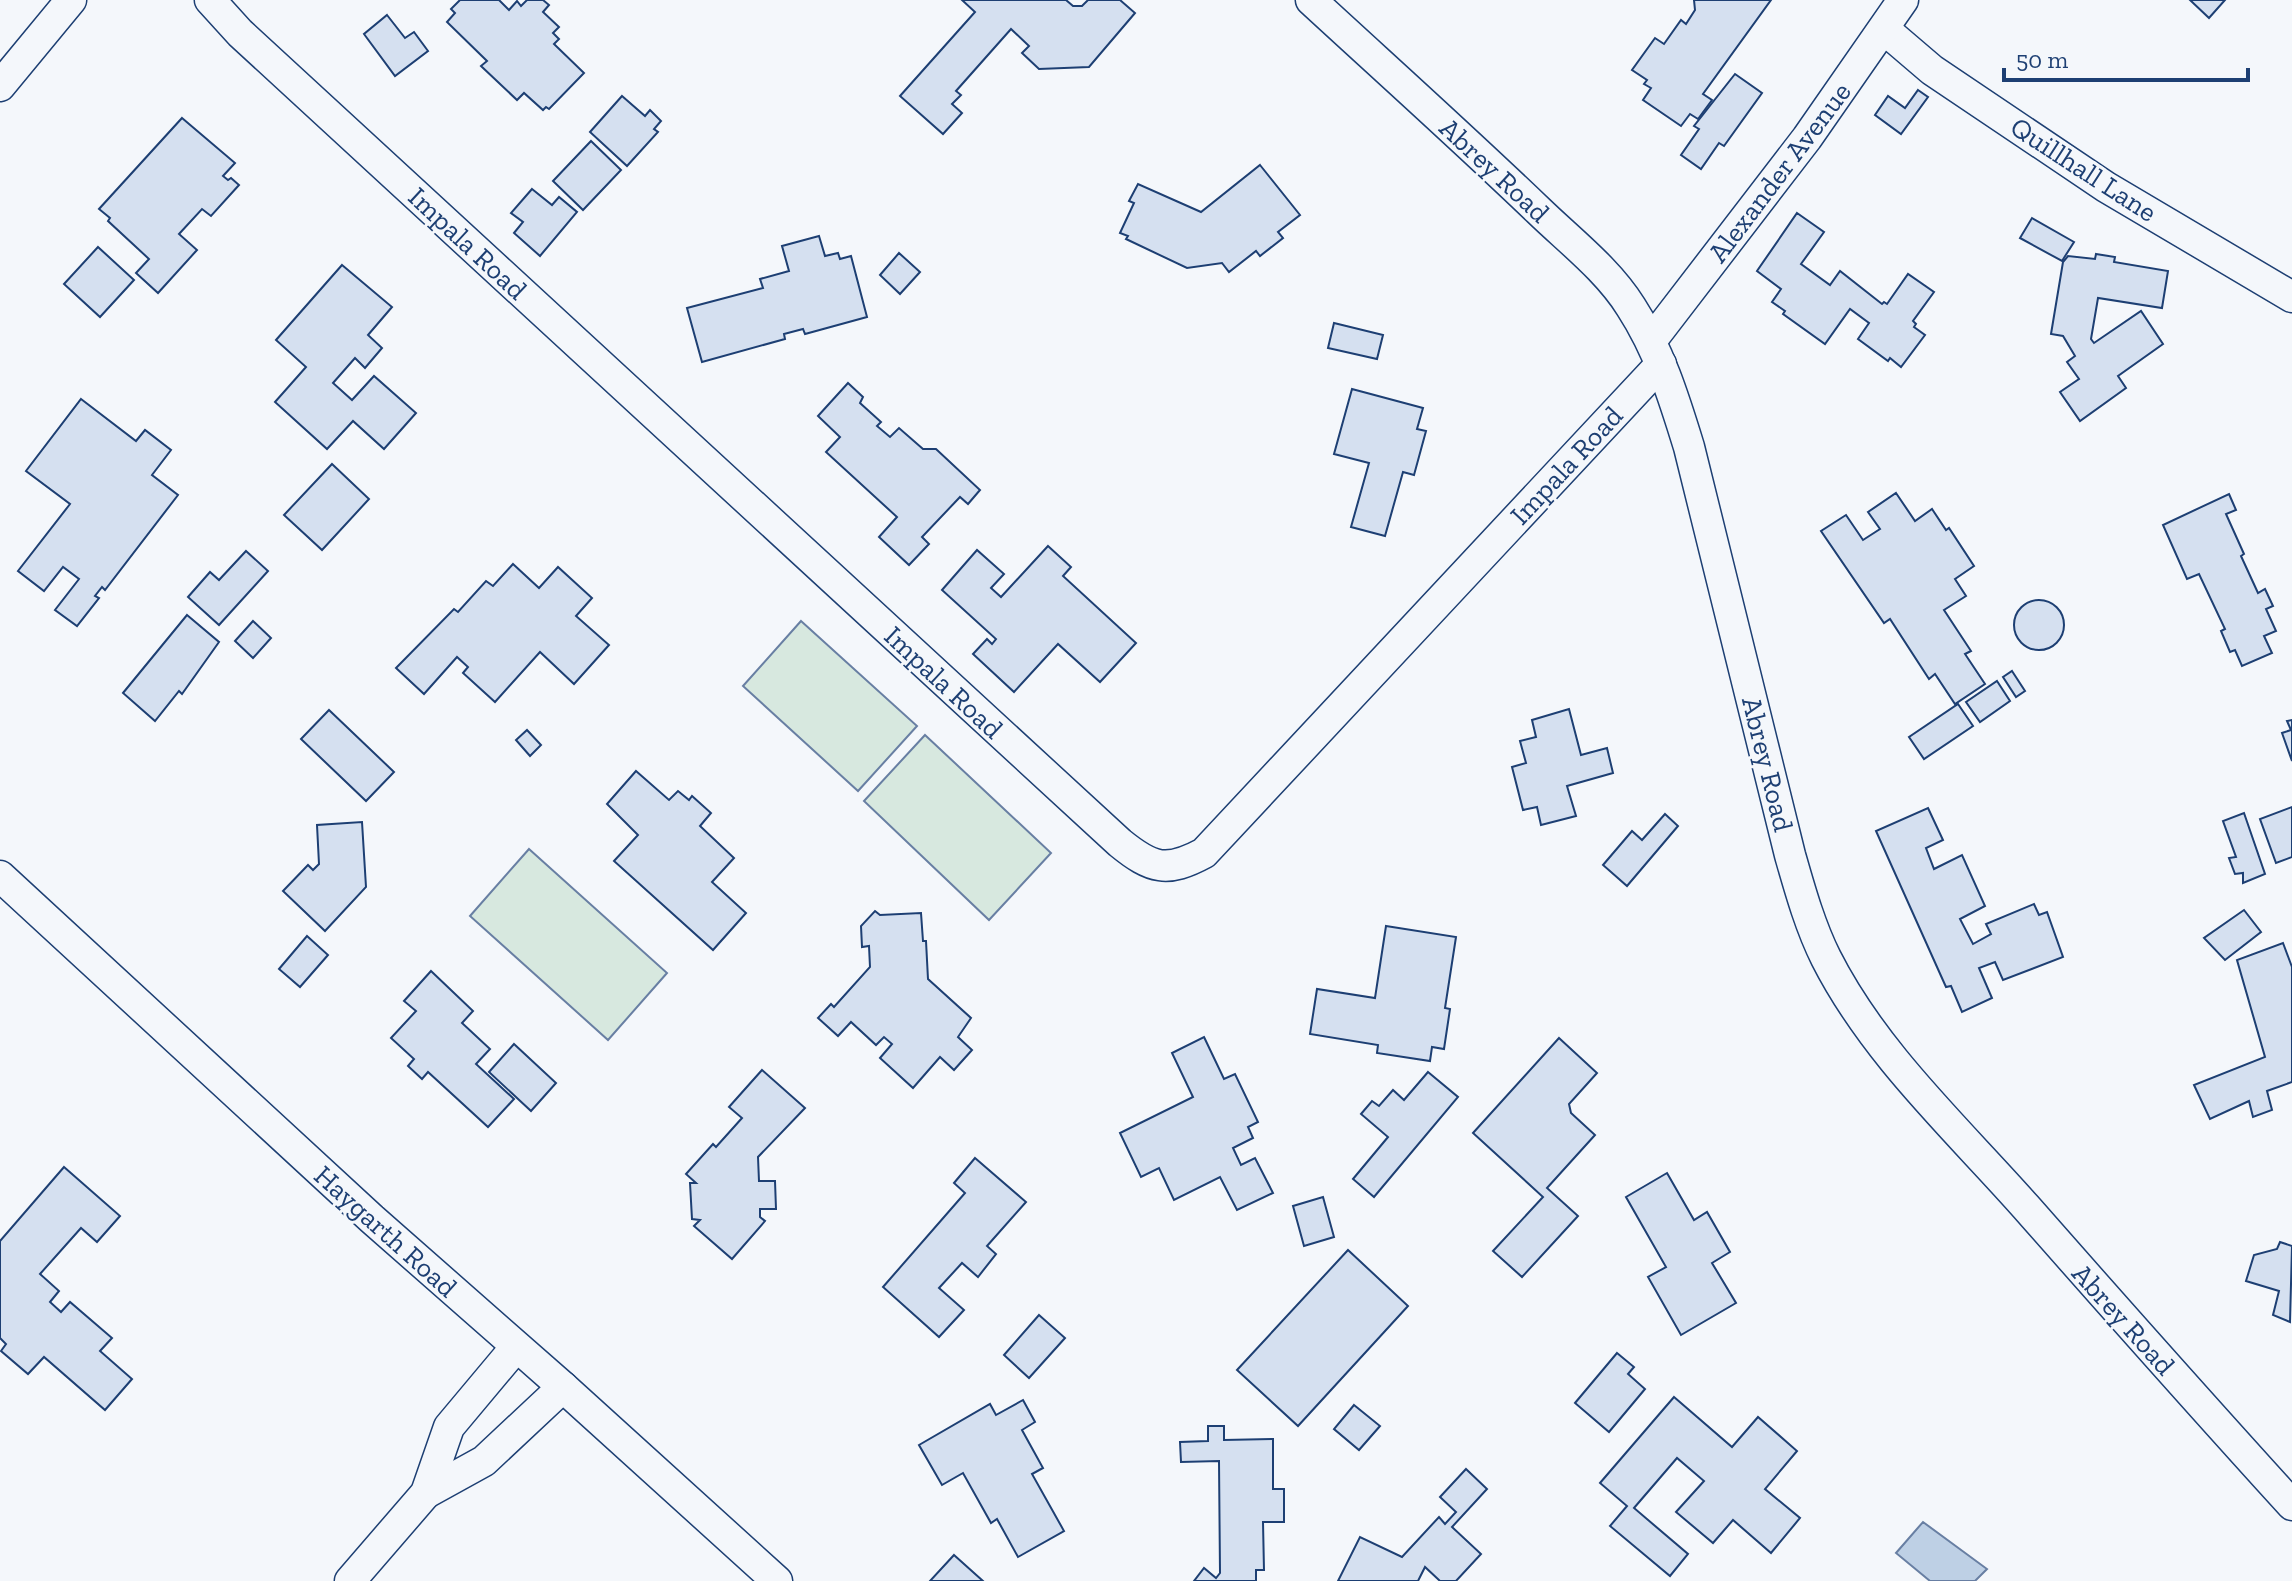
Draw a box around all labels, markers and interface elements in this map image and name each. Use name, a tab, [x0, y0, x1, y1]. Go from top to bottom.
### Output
scale bar	[2004, 32, 2248, 82]
text: 50 m	[2016, 45, 2069, 74]
street label: Alexander Avenue	[1701, 76, 1858, 269]
street label: Quillhall Lane	[2005, 110, 2163, 229]
street label: Abrey Road	[1433, 111, 1556, 229]
street label: Impala Road	[402, 180, 534, 306]
street label: Impala Road	[1503, 399, 1629, 531]
street label: Impala Road	[878, 619, 1010, 745]
street label: Abrey Road	[1735, 693, 1800, 835]
street label: Haygarth Road	[307, 1159, 464, 1304]
street label: Abrey Road	[2065, 1257, 2182, 1382]

